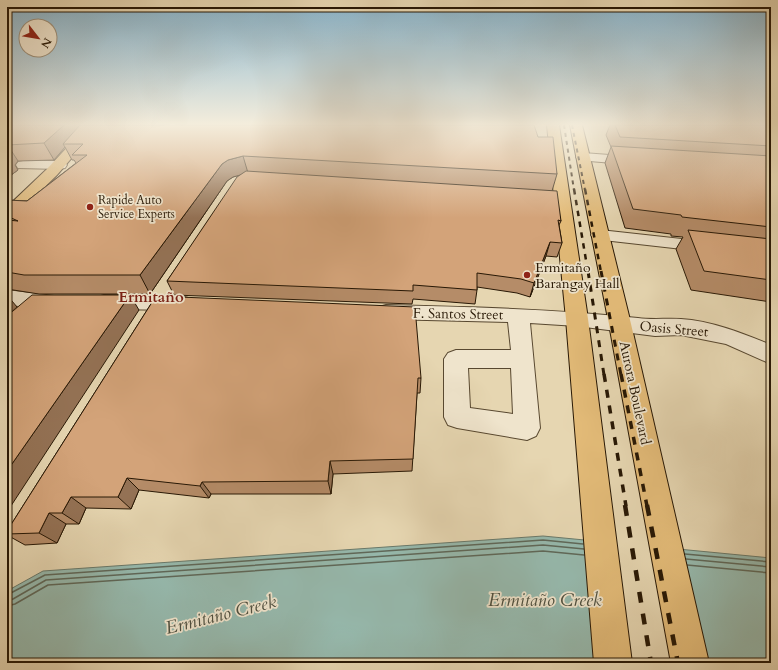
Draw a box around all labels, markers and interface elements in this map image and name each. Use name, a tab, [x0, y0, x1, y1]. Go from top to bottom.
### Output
north arrow	[18, 18, 58, 58]
text: N	[37, 35, 55, 51]
place label: Rapide Auto Service Experts	[98, 192, 175, 222]
marker: Rapide Auto Service Experts	[85, 202, 95, 212]
place label: Ermitaño Barangay Hall	[535, 258, 620, 293]
marker: Ermitaño Barangay Hall	[522, 270, 532, 280]
district label: Ermitaño	[118, 287, 184, 307]
street label: F. Santos Street	[413, 304, 504, 324]
street label: Oasis Street	[639, 317, 710, 342]
street label: Aurora Boulevard	[615, 339, 655, 447]
water label: Ermitaño Creek	[488, 588, 602, 613]
water label: Ermitaño Creek	[163, 589, 279, 641]

